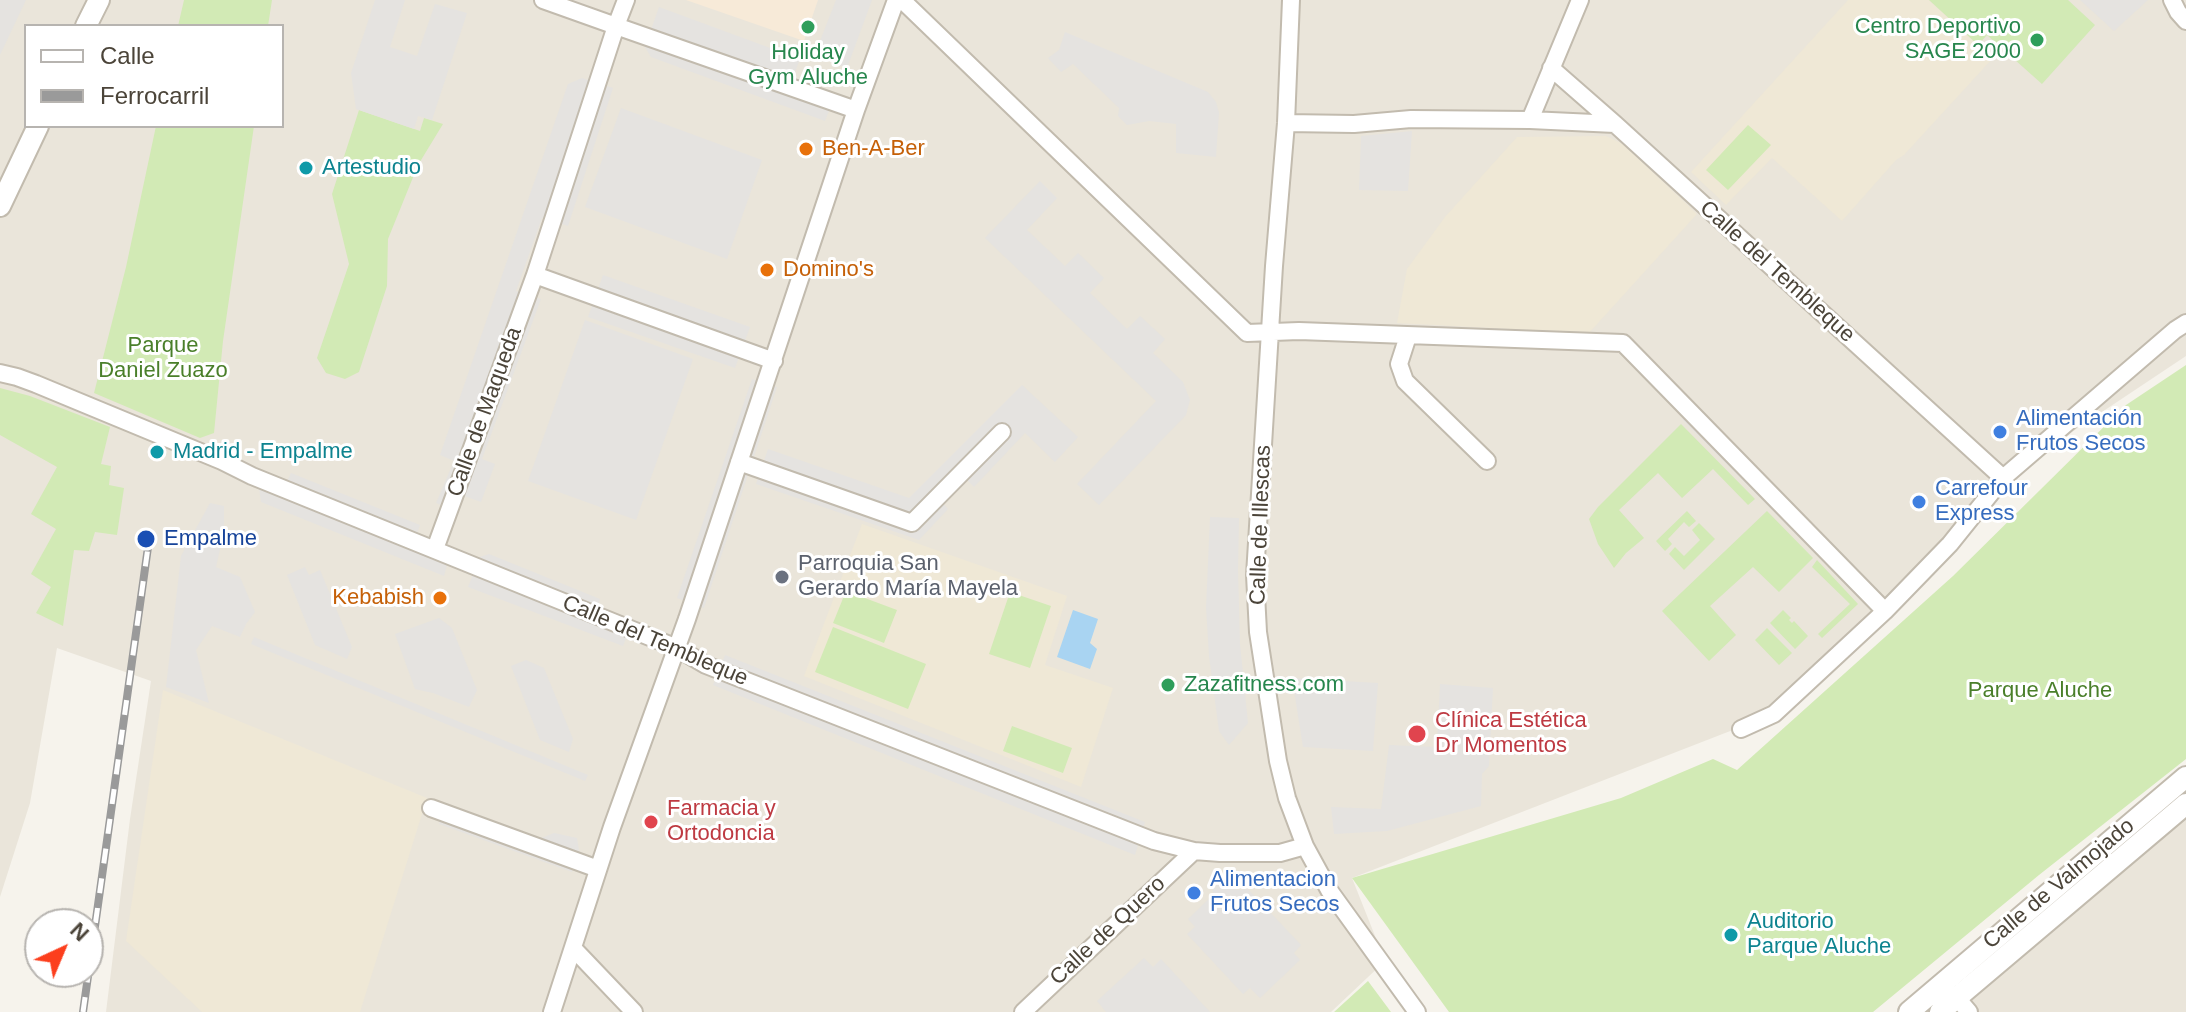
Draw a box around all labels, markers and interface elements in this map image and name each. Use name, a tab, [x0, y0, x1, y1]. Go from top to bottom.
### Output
place label: Centro Deportivo SAGE 2000	[1855, 14, 2021, 66]
marker: Holiday Gym Aluche	[799, 18, 817, 36]
legend	[24, 24, 284, 128]
marker: Centro Deportivo SAGE 2000	[2028, 31, 2046, 49]
place label: Holiday Gym Aluche	[748, 40, 868, 92]
text: Calle	[100, 42, 155, 69]
text: Ferrocarril	[100, 82, 209, 109]
place label: Ben-A-Ber	[822, 136, 925, 162]
marker: Ben-A-Ber	[797, 140, 815, 158]
place label: Artestudio	[322, 155, 421, 181]
marker: Artestudio	[297, 159, 315, 177]
street label: Calle del Tembleque	[1694, 195, 1860, 349]
place label: Domino's	[783, 257, 874, 283]
marker: Domino's	[758, 261, 776, 279]
street label: Calle de Maqueda	[442, 324, 528, 500]
park label: Parque Daniel Zuazo	[98, 333, 228, 384]
place label: Alimentación Frutos Secos	[2016, 406, 2146, 458]
marker: Alimentación Frutos Secos	[1991, 423, 2009, 441]
place label: Madrid - Empalme	[173, 439, 353, 465]
marker: Madrid - Empalme	[148, 443, 166, 461]
street label: Calle de Illescas	[1245, 444, 1277, 606]
place label: Carrefour Express	[1935, 476, 2028, 528]
marker: Carrefour Express	[1910, 493, 1928, 511]
place label: Empalme	[164, 526, 257, 552]
marker: Empalme	[135, 528, 157, 550]
place label: Parroquia San Gerardo María Mayela	[798, 551, 1018, 602]
marker: Parroquia San Gerardo María Mayela	[773, 568, 791, 586]
place label: Kebabish	[332, 585, 424, 611]
marker: Kebabish	[431, 589, 449, 607]
street label: Calle del Tembleque	[558, 590, 752, 692]
place label: Zazafitness.com	[1184, 672, 1344, 698]
marker: Zazafitness.com	[1159, 676, 1177, 694]
park label: Parque Aluche	[1968, 678, 2112, 704]
place label: Clínica Estética Dr Momentos	[1435, 708, 1587, 760]
marker: Clínica Estética Dr Momentos	[1406, 723, 1428, 745]
place label: Farmacia y Ortodoncia	[667, 796, 776, 848]
marker: Farmacia y Ortodoncia	[642, 813, 660, 831]
street label: Calle de Valmojado	[1978, 813, 2140, 955]
place label: Alimentacion Frutos Secos	[1210, 867, 1340, 918]
street label: Calle de Quero	[1045, 871, 1171, 991]
marker: Alimentacion Frutos Secos	[1185, 884, 1203, 902]
north arrow	[24, 908, 104, 988]
place label: Auditorio Parque Aluche	[1747, 909, 1891, 960]
text: N	[65, 917, 94, 946]
marker: Auditorio Parque Aluche	[1722, 926, 1740, 944]

